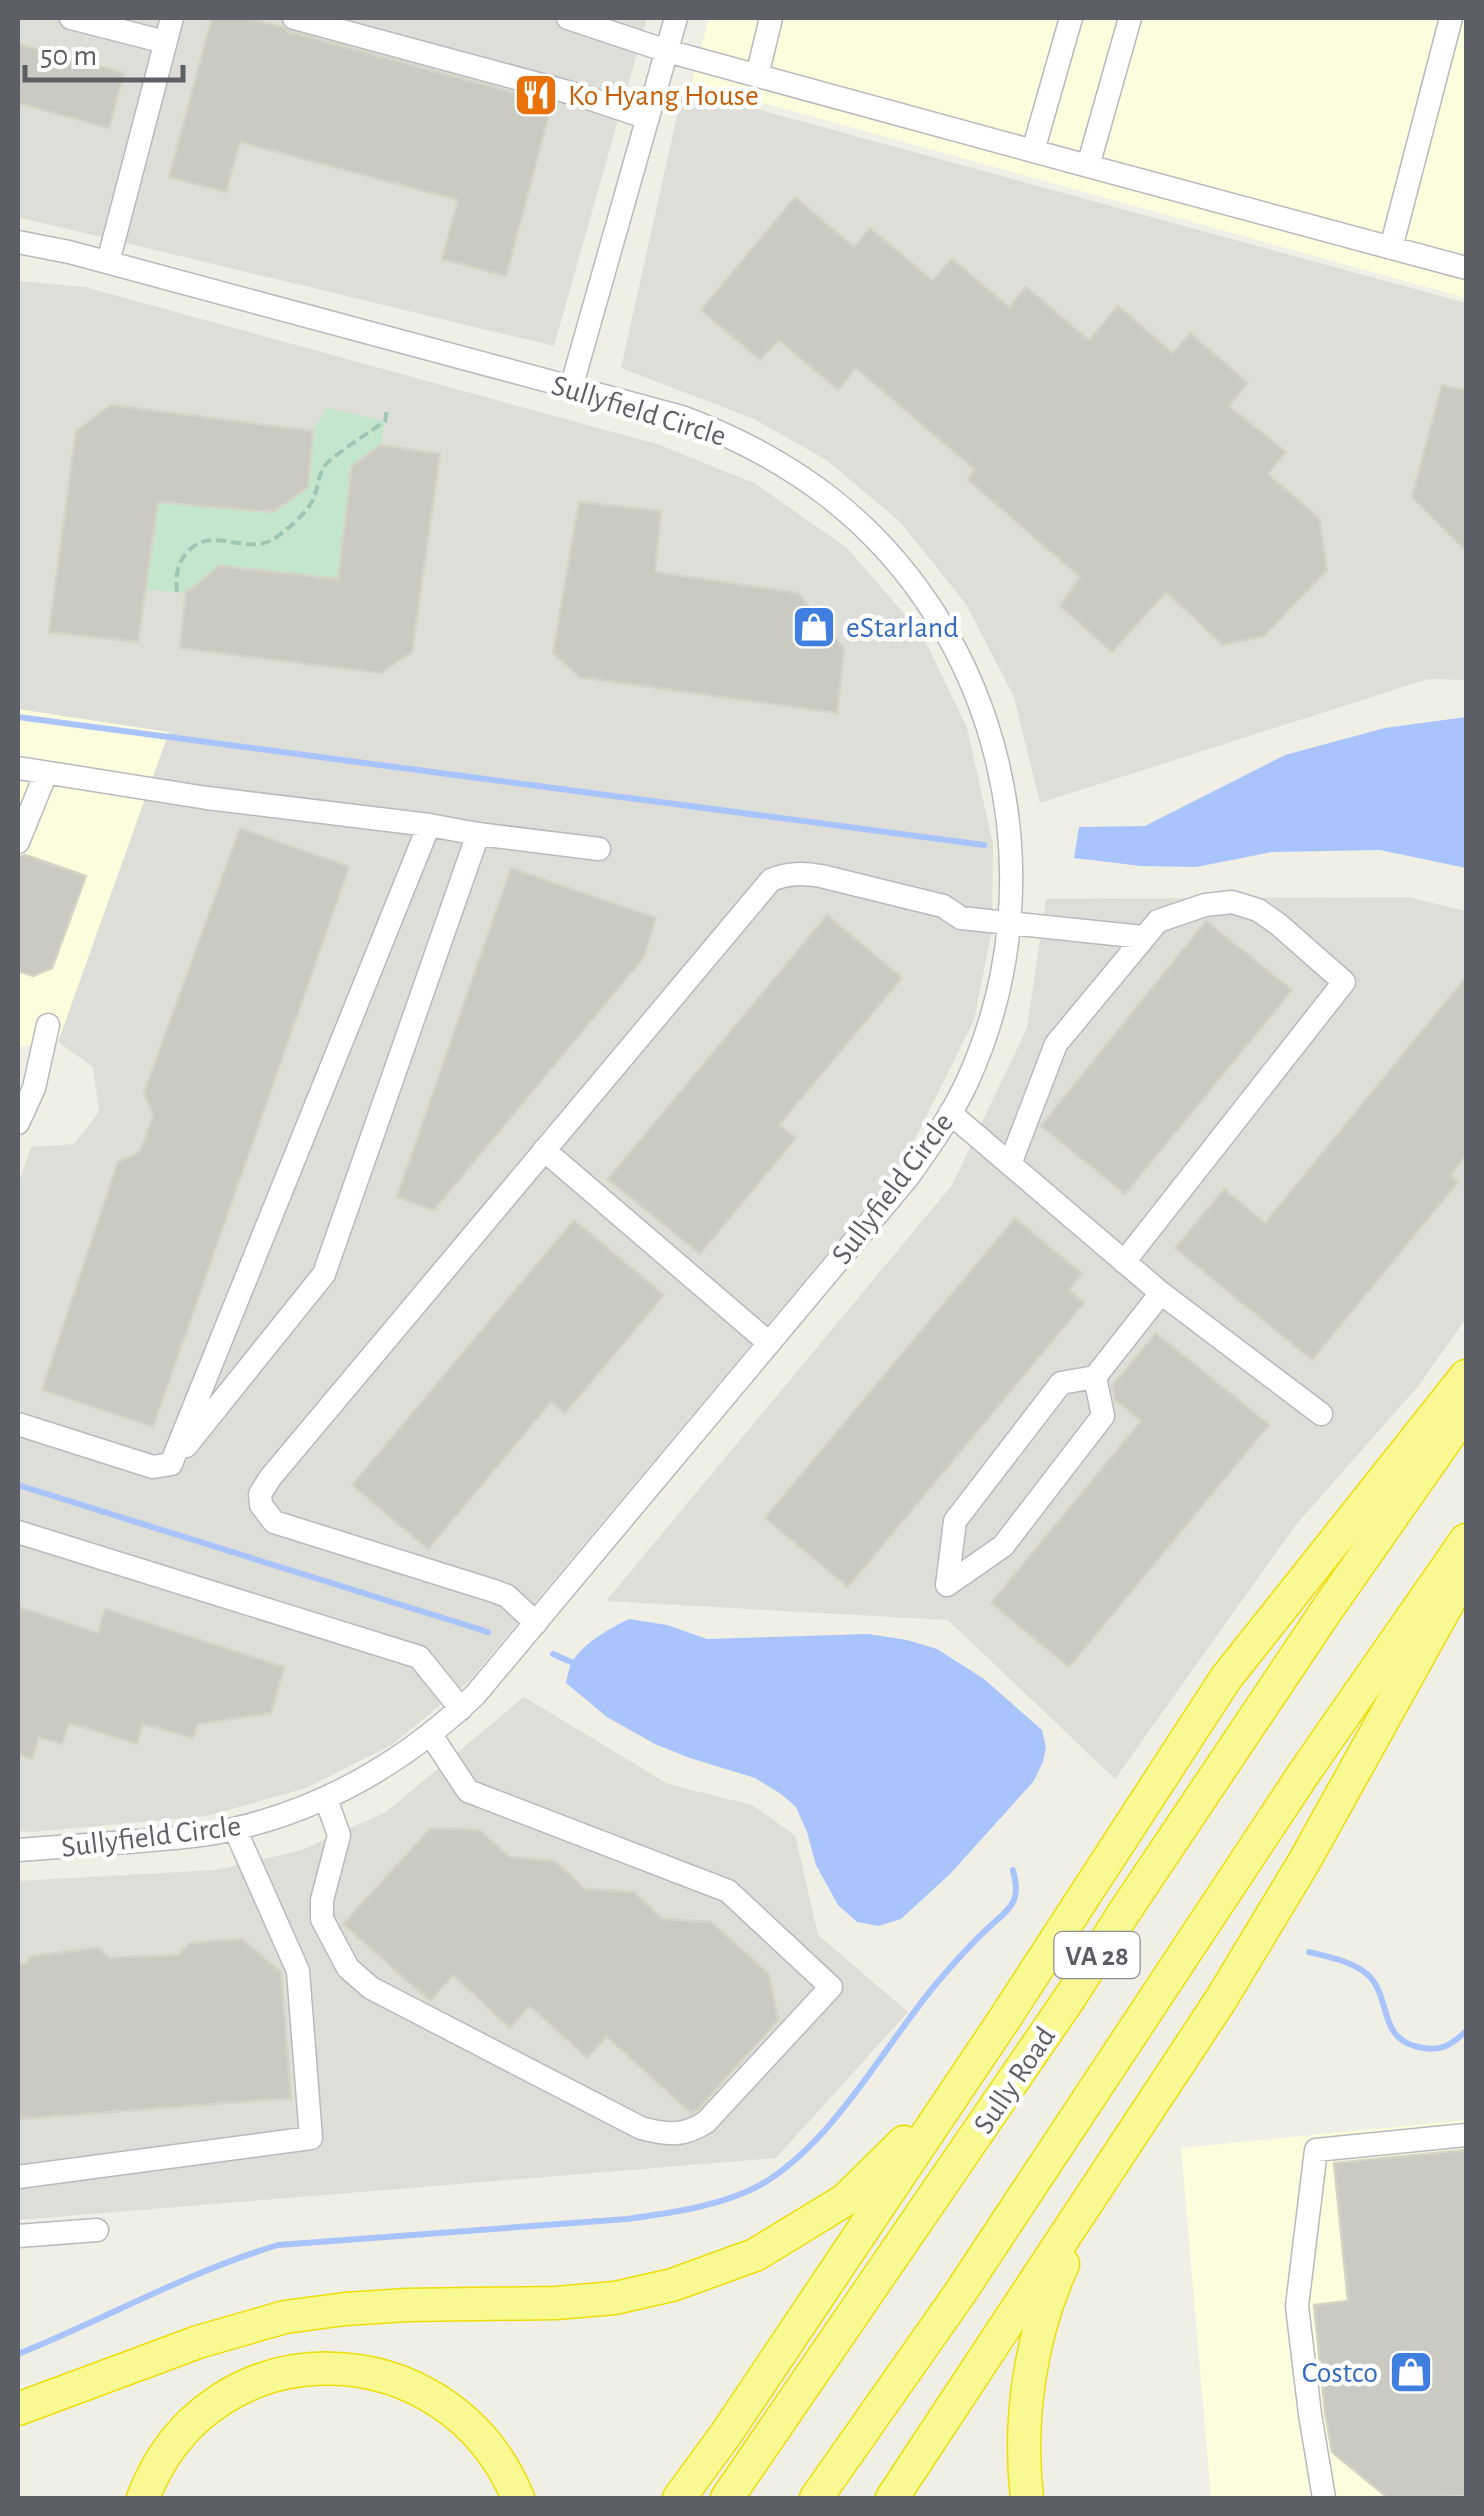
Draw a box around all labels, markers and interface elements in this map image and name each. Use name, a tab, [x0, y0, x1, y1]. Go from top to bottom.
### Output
scale bar	[25, 20, 182, 82]
text: 50 m	[40, 41, 97, 71]
restaurant icon: Ko Hyang House	[513, 72, 559, 118]
place label: Ko Hyang House	[568, 81, 759, 111]
street label: Sullyfield Circle	[548, 370, 730, 452]
shop icon: eStarland	[791, 604, 837, 650]
place label: eStarland	[846, 613, 959, 643]
street label: Sullyfield Circle	[826, 1107, 959, 1270]
street label: Sullyfield Circle	[60, 1811, 243, 1863]
road number: VA 28	[1054, 1932, 1140, 1978]
street label: Sully Road	[968, 2022, 1061, 2139]
shop icon: Costco	[1388, 2349, 1434, 2395]
place label: Costco	[1302, 2358, 1378, 2388]

